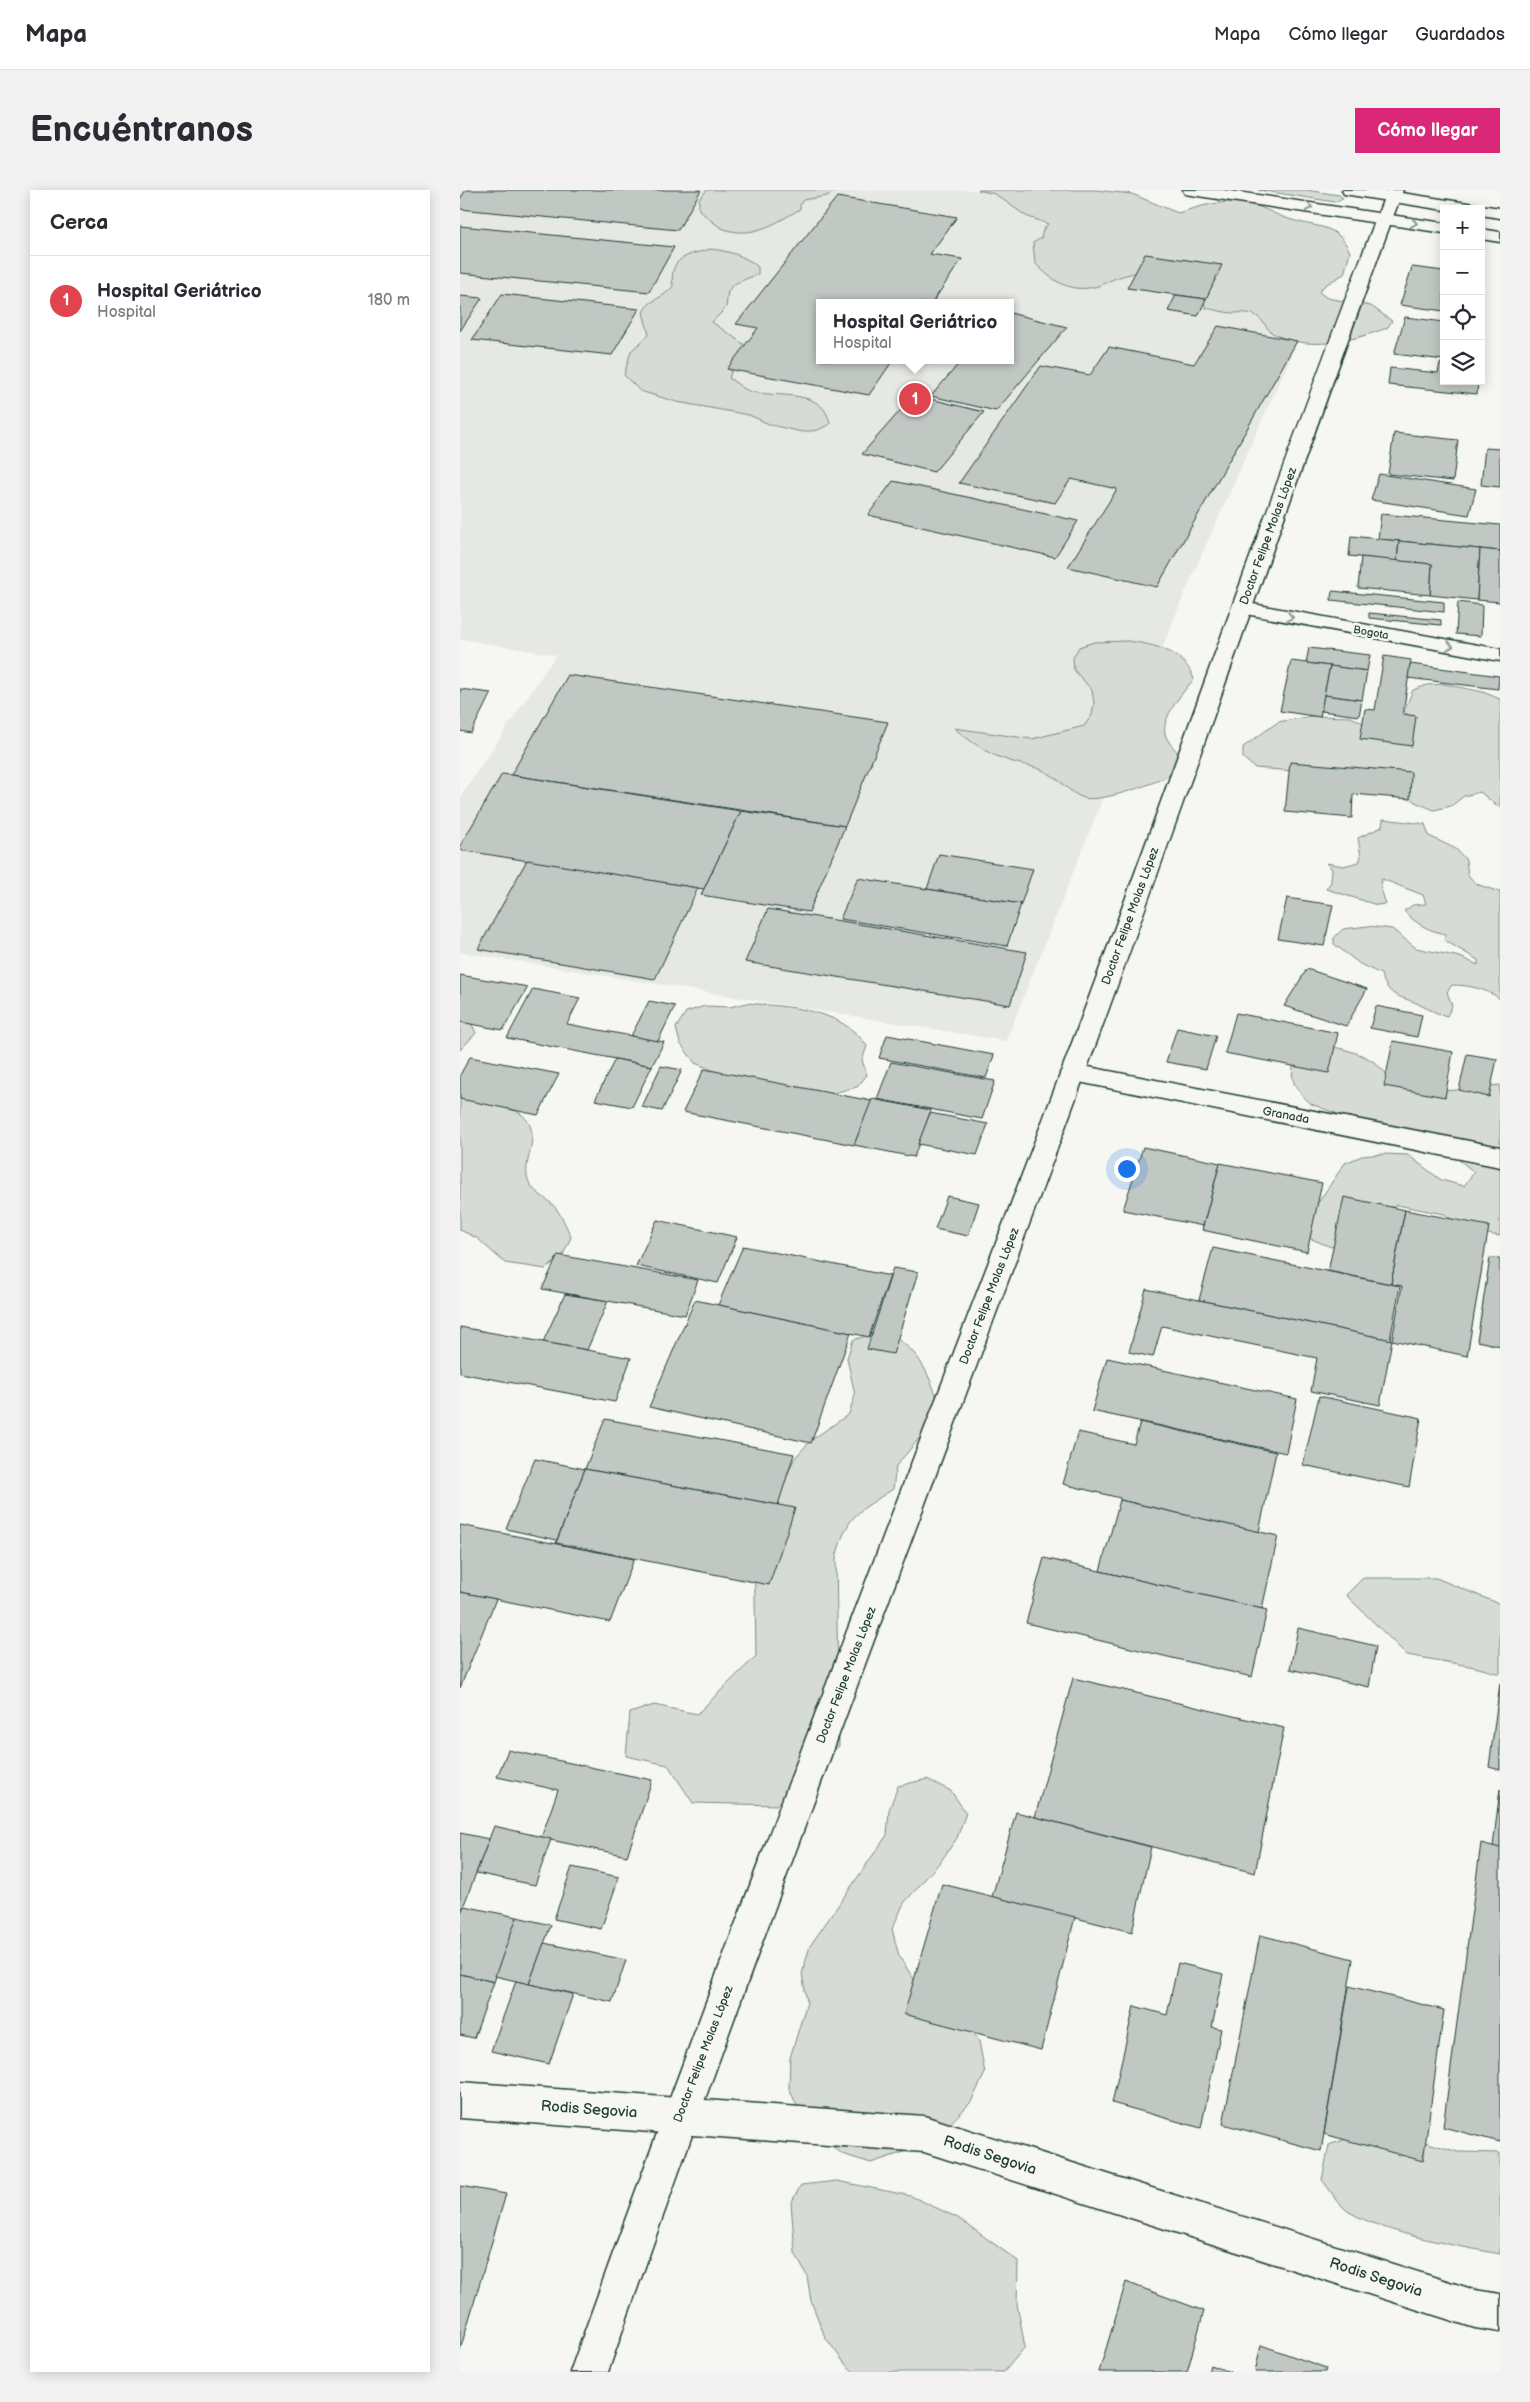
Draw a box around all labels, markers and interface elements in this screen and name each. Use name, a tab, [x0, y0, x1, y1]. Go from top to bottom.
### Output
text: Mapa	[25, 20, 87, 49]
text: Mapa	[1214, 24, 1260, 45]
text: Cómo llegar	[1288, 24, 1387, 45]
text: Guardados	[1415, 24, 1505, 45]
button: Cómo llegar	[1355, 108, 1500, 153]
text: Encuéntranos	[30, 109, 253, 152]
one-way arrow	[1305, 202, 1313, 212]
map controls	[1440, 205, 1485, 385]
button: +	[1440, 205, 1485, 250]
text: Cerca	[50, 210, 108, 235]
one-way arrow	[1410, 217, 1418, 228]
button: −	[1440, 250, 1485, 295]
text: Hospital Geriátrico	[97, 280, 262, 303]
text: 1	[63, 291, 69, 310]
text: 180 m	[368, 291, 410, 310]
button: locate	[1440, 295, 1485, 340]
popup	[816, 299, 1014, 364]
text: Hospital	[97, 303, 156, 322]
text: Hospital Geriátrico	[833, 311, 997, 334]
text: Hospital	[833, 334, 892, 353]
button: layers	[1440, 340, 1485, 385]
pin: 1	[899, 380, 931, 418]
street label: Doctor Felipe Molas López	[1237, 465, 1300, 607]
one-way arrow	[1286, 611, 1295, 621]
street label: Bogota	[1352, 623, 1390, 642]
one-way arrow	[1446, 640, 1455, 650]
street label: Doctor Felipe Molas López	[1099, 845, 1162, 987]
street label: Granada	[1261, 1104, 1311, 1127]
your location	[1114, 1156, 1140, 1182]
street label: Doctor Felipe Molas López	[956, 1226, 1023, 1367]
street label: Doctor Felipe Molas López	[813, 1605, 880, 1746]
street label: Doctor Felipe Molas López	[670, 1984, 737, 2125]
street label: Rodis Segovia	[540, 2097, 638, 2122]
street label: Rodis Segovia	[941, 2131, 1039, 2179]
street label: Rodis Segovia	[1327, 2253, 1425, 2301]

